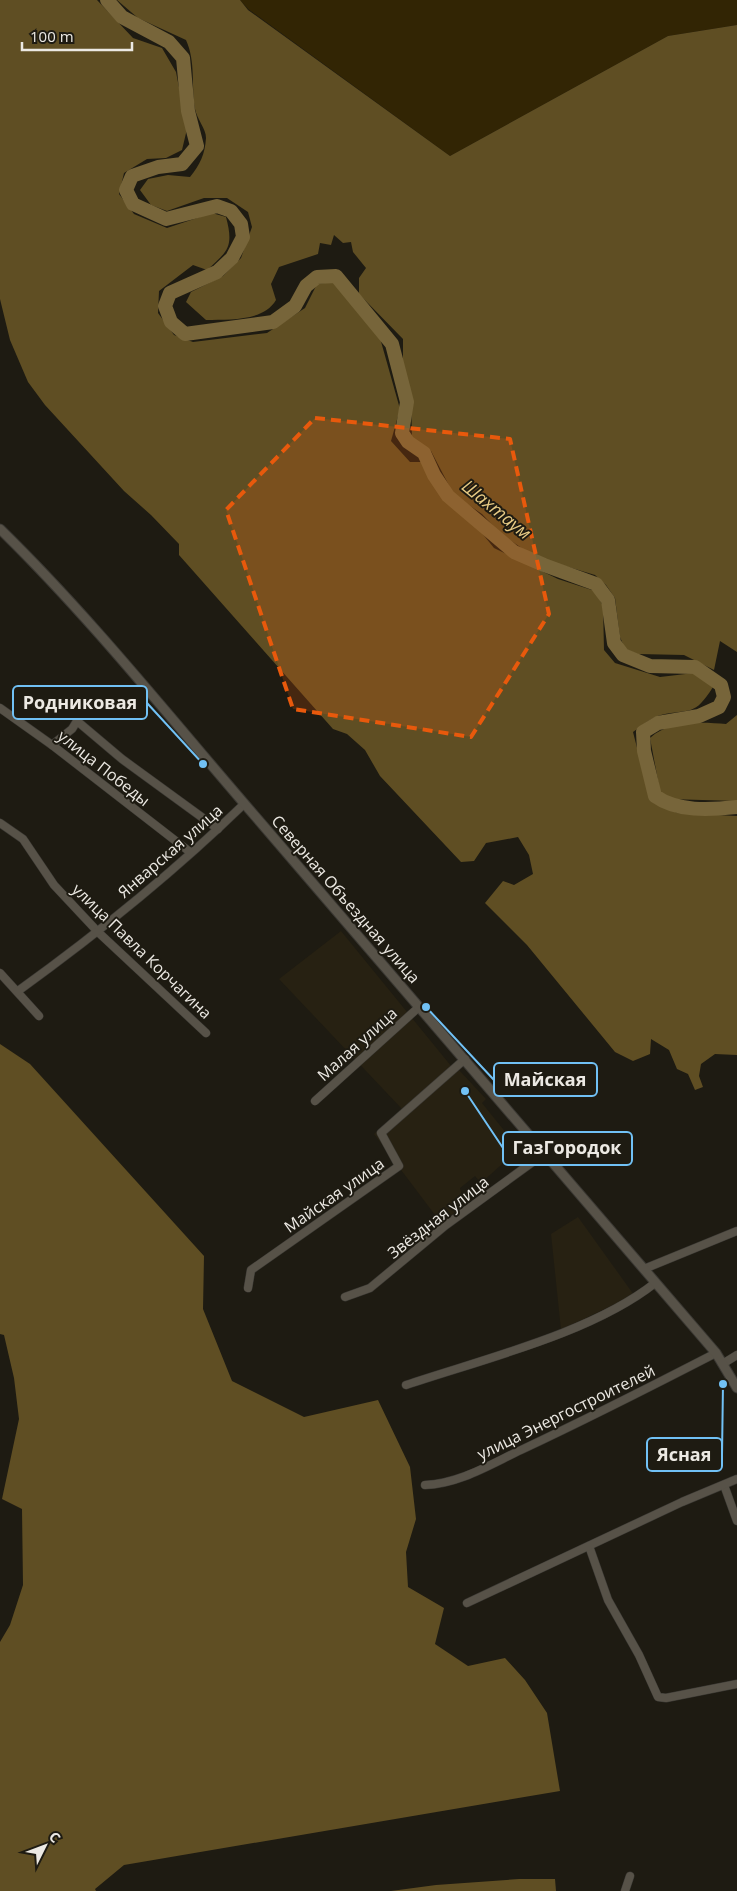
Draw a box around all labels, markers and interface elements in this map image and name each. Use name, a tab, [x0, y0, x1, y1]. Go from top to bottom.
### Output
scale bar	[22, 20, 132, 52]
text: 100 m	[30, 26, 74, 46]
water label: Шахтаум	[457, 474, 537, 544]
callout: Родниковая	[13, 686, 147, 719]
text: Родниковая	[23, 690, 137, 714]
street label: улица Победы	[53, 725, 155, 811]
street label: Январская улица	[113, 799, 227, 903]
street label: Северная Объездная улица	[267, 810, 425, 988]
street label: улица Павла Корчагина	[67, 878, 217, 1024]
street label: Малая улица	[312, 1002, 402, 1086]
callout: Майская	[494, 1063, 597, 1096]
text: Майская	[504, 1067, 586, 1091]
callout: ГазГородок	[503, 1132, 632, 1165]
text: ГазГородок	[513, 1135, 622, 1159]
street label: Майская улица	[280, 1152, 388, 1238]
street label: Звёздная улица	[383, 1171, 493, 1263]
street label: улица Энергостроителей	[473, 1359, 659, 1465]
callout: Ясная	[647, 1438, 722, 1471]
text: Ясная	[656, 1442, 711, 1466]
north arrow	[20, 1821, 70, 1871]
text: С	[45, 1827, 65, 1847]

